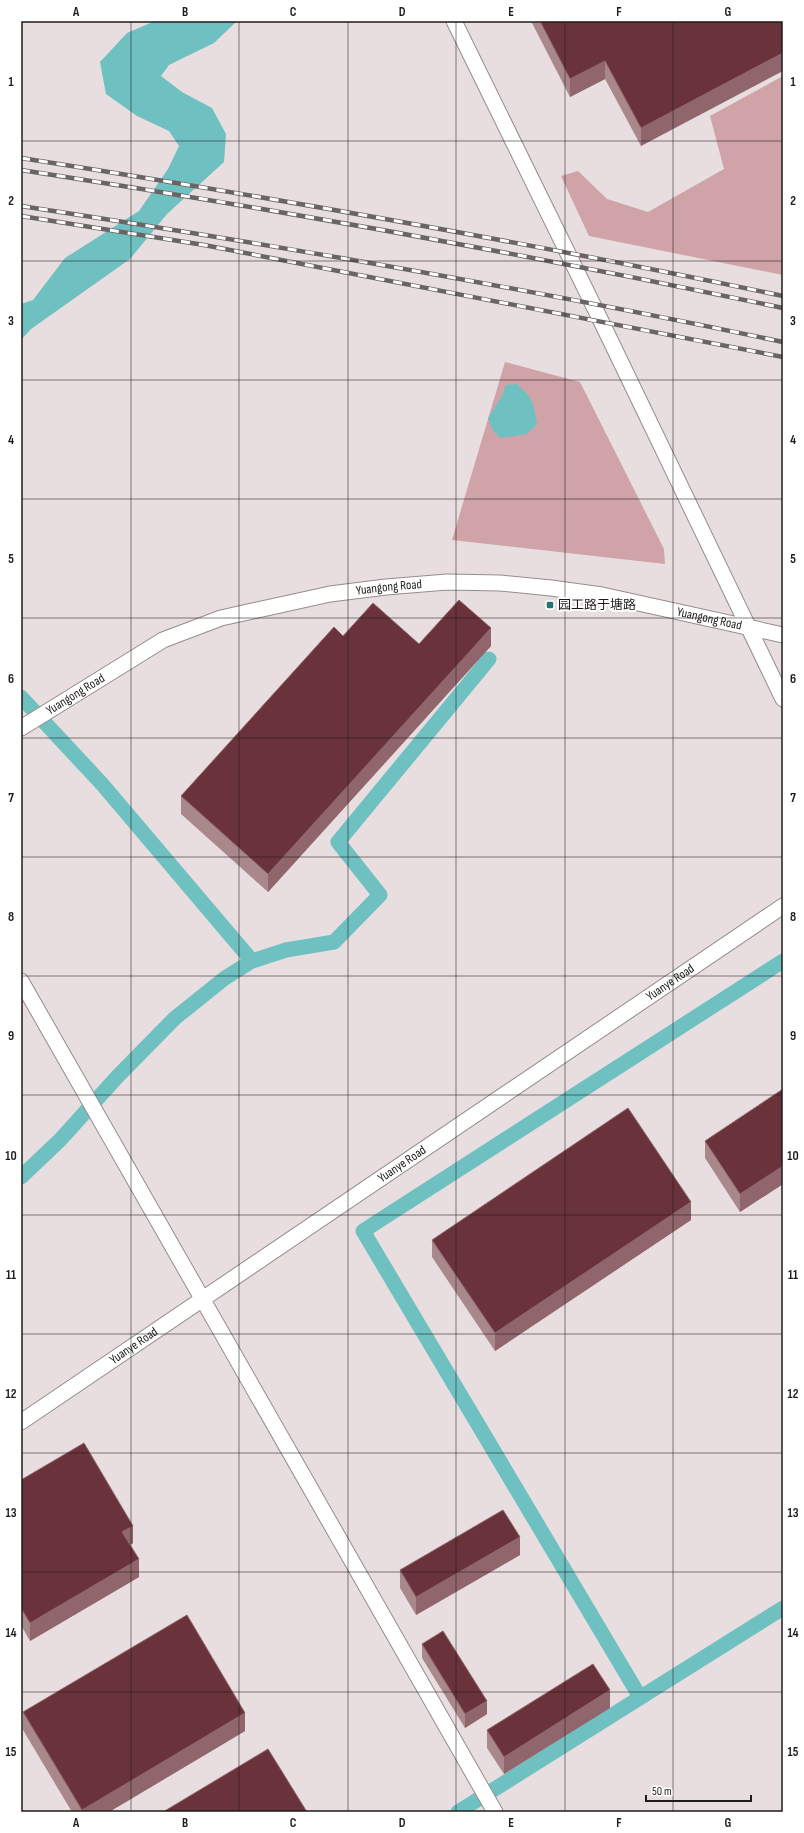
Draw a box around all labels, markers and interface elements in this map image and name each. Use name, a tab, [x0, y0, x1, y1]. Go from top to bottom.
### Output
text: A	[72, 4, 80, 20]
text: B	[182, 4, 188, 20]
text: C	[290, 4, 297, 20]
text: D	[399, 4, 406, 20]
text: E	[508, 4, 514, 20]
text: F	[616, 4, 622, 20]
text: G	[725, 4, 732, 20]
text: 1	[8, 74, 14, 90]
text: 1	[790, 74, 796, 90]
text: 2	[8, 193, 14, 209]
text: 2	[790, 193, 796, 209]
text: 3	[8, 313, 14, 329]
text: 3	[790, 313, 796, 329]
text: 4	[8, 432, 14, 448]
text: 4	[790, 432, 796, 448]
text: 5	[8, 551, 14, 567]
text: 5	[790, 551, 796, 567]
street label: Yuangong Road	[355, 576, 422, 599]
place label: 园工路于塘路	[558, 597, 636, 613]
marker: 园工路于塘路	[545, 600, 555, 610]
street label: Yuangong Road	[675, 604, 743, 634]
street label: Yuangong Road	[43, 670, 108, 718]
text: 6	[8, 671, 14, 687]
text: 6	[790, 671, 796, 687]
text: 7	[8, 790, 14, 806]
text: 7	[790, 790, 796, 806]
text: 8	[8, 909, 14, 925]
text: 8	[790, 909, 796, 925]
street label: Yuanye Road	[643, 960, 697, 1004]
text: 9	[8, 1028, 14, 1044]
text: 9	[790, 1028, 796, 1044]
street label: Yuanye Road	[375, 1142, 429, 1186]
text: 10	[5, 1148, 17, 1164]
text: 10	[787, 1148, 799, 1164]
text: 11	[6, 1267, 16, 1283]
text: 11	[788, 1267, 798, 1283]
street label: Yuanye Road	[106, 1324, 161, 1368]
text: 12	[6, 1386, 17, 1402]
text: 12	[788, 1386, 799, 1402]
text: 13	[6, 1505, 17, 1521]
text: 13	[788, 1505, 799, 1521]
text: 14	[5, 1625, 17, 1641]
text: 14	[787, 1625, 799, 1641]
text: 15	[6, 1744, 17, 1760]
text: 15	[788, 1744, 799, 1760]
scale bar	[646, 1777, 751, 1803]
text: 50 m	[652, 1784, 672, 1799]
text: A	[72, 1815, 80, 1831]
text: B	[182, 1815, 188, 1831]
text: C	[290, 1815, 297, 1831]
text: D	[399, 1815, 406, 1831]
text: E	[508, 1815, 514, 1831]
text: F	[616, 1815, 622, 1831]
text: G	[725, 1815, 732, 1831]

